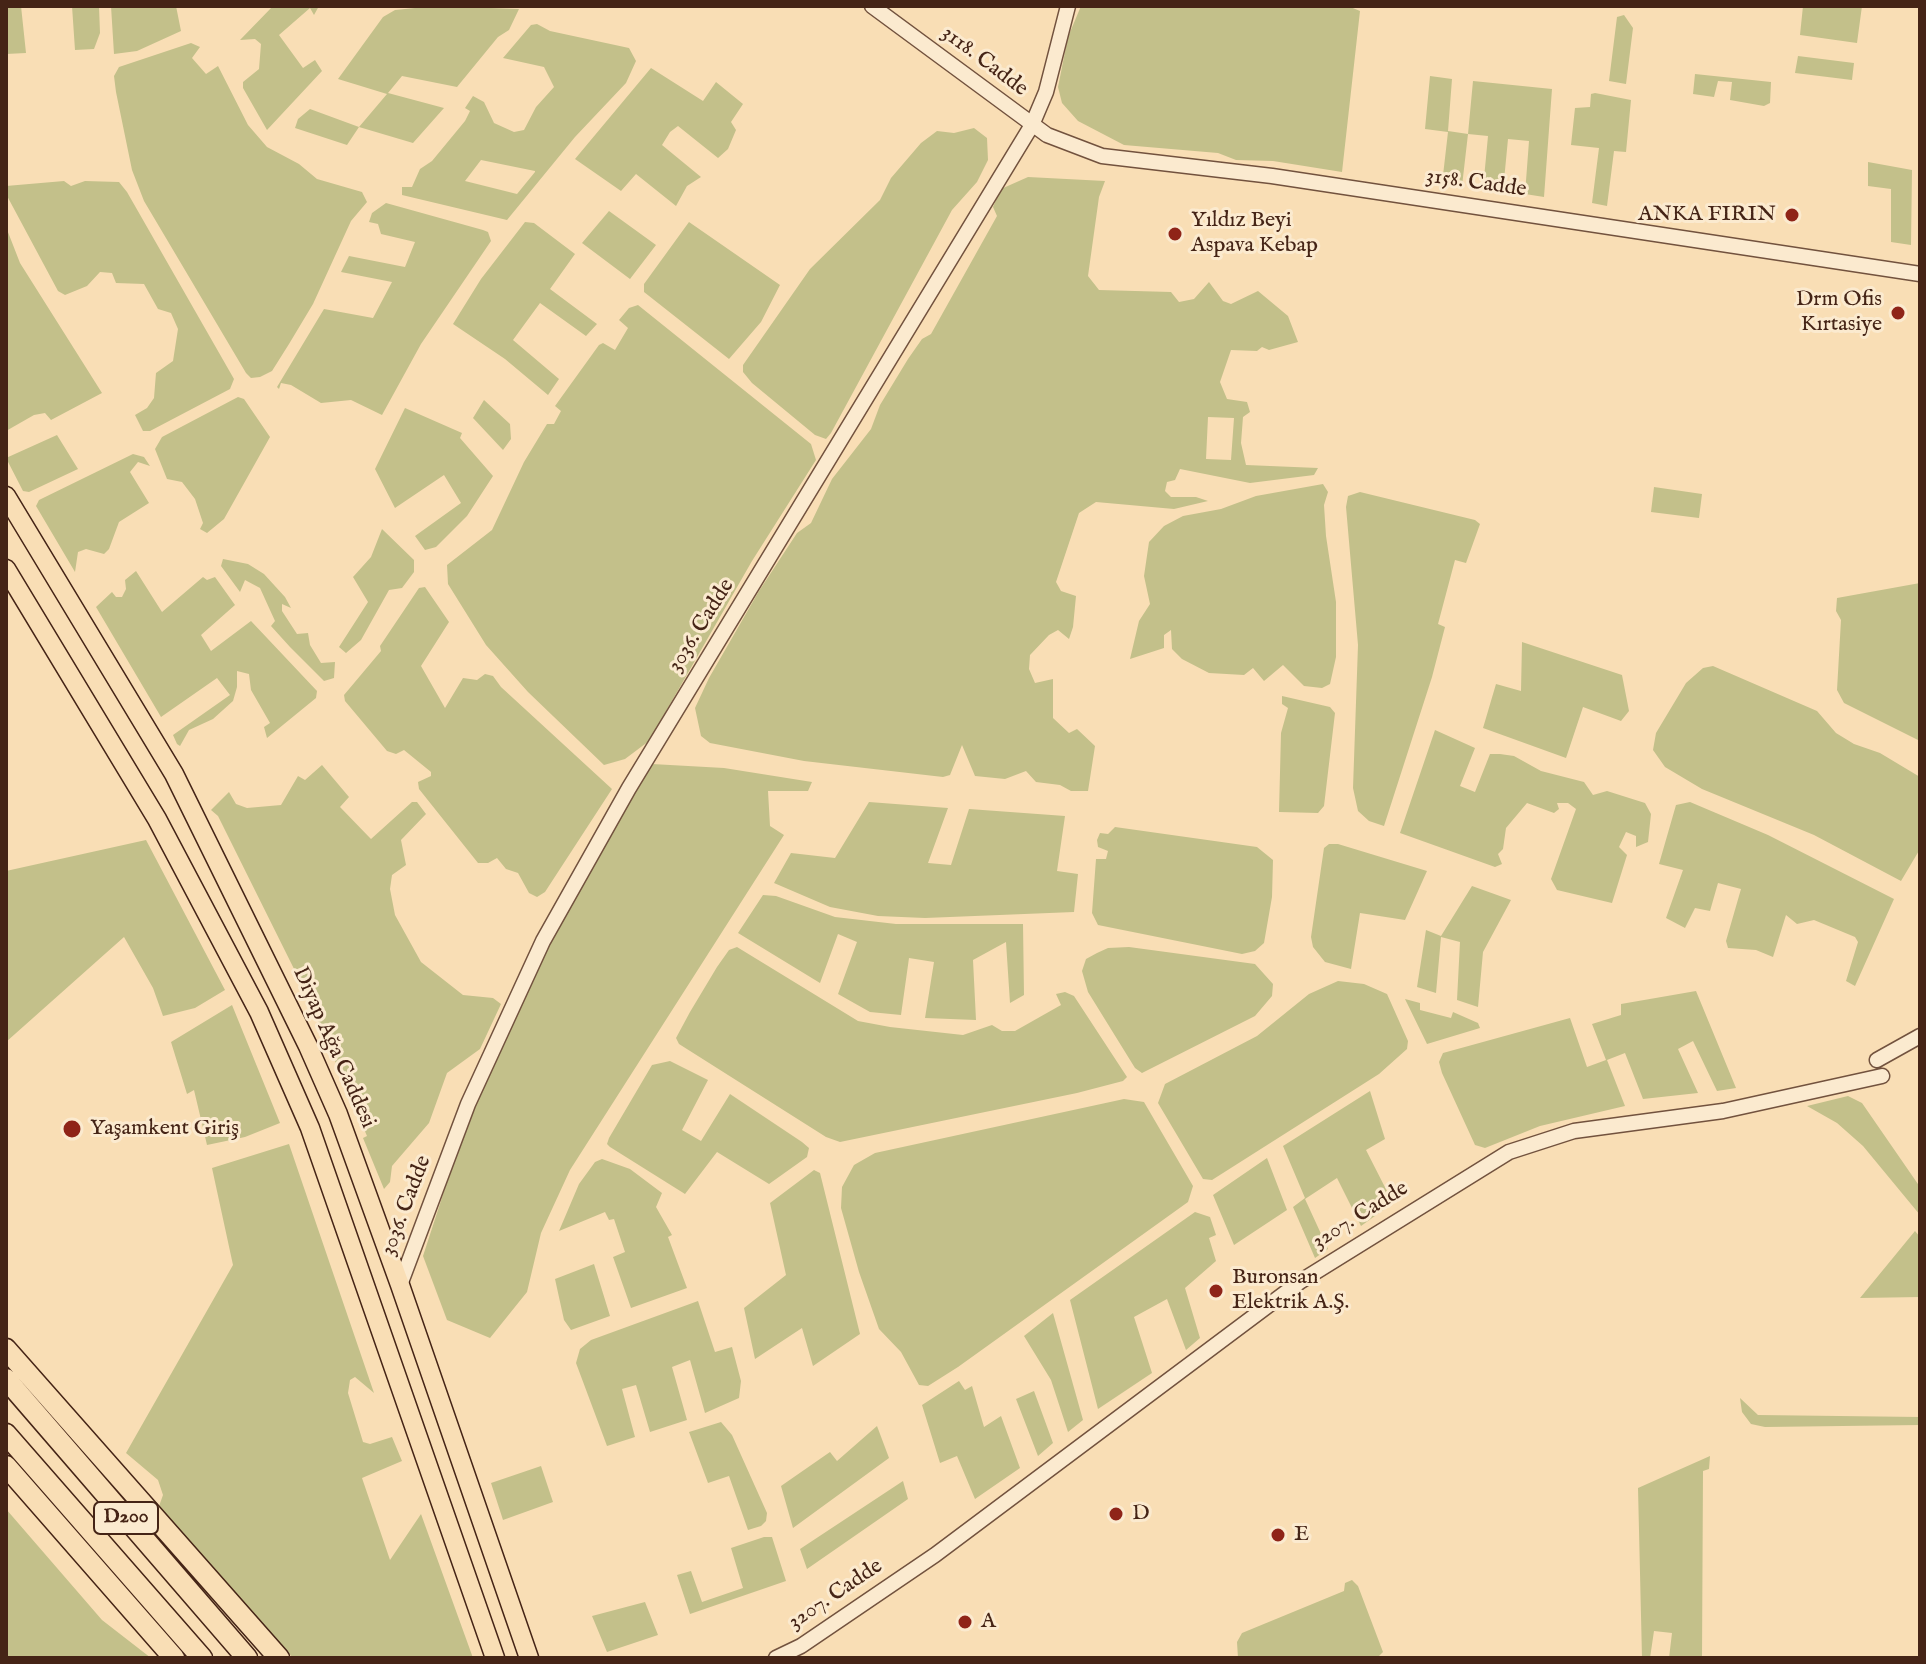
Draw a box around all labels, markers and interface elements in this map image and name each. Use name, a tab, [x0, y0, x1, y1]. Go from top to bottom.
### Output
street label: 3118. Cadde	[936, 21, 1032, 103]
street label: 3158. Cadde	[1424, 164, 1528, 204]
place label: ANKA FIRIN	[1638, 202, 1776, 228]
marker: ANKA FIRIN	[1783, 206, 1801, 224]
place label: Yıldız Beyi Aspava Kebap	[1191, 208, 1318, 260]
marker: Yıldız Beyi Aspava Kebap	[1166, 225, 1184, 243]
place label: Drm Ofis Kırtasiye	[1796, 287, 1882, 338]
marker: Drm Ofis Kırtasiye	[1889, 304, 1907, 322]
street label: 3036. Cadde	[663, 575, 741, 677]
street label: Diyap Ağa Caddesi	[286, 963, 380, 1133]
place label: Yaşamkent Giriş	[90, 1116, 239, 1142]
marker: Yaşamkent Giriş	[61, 1118, 83, 1140]
street label: 3036. Cadde	[376, 1152, 438, 1260]
street label: 3207. Cadde	[1308, 1176, 1414, 1256]
place label: Buronsan Elektrik A.Ş.	[1232, 1265, 1349, 1316]
marker: Buronsan Elektrik A.Ş.	[1207, 1282, 1225, 1300]
place label: D	[1132, 1501, 1150, 1527]
road number: D200	[94, 1502, 158, 1534]
marker: D	[1107, 1505, 1125, 1523]
place label: E	[1294, 1522, 1309, 1548]
marker: E	[1269, 1526, 1287, 1544]
street label: 3207. Cadde	[784, 1554, 888, 1636]
place label: A	[981, 1609, 996, 1635]
marker: A	[956, 1613, 974, 1631]

